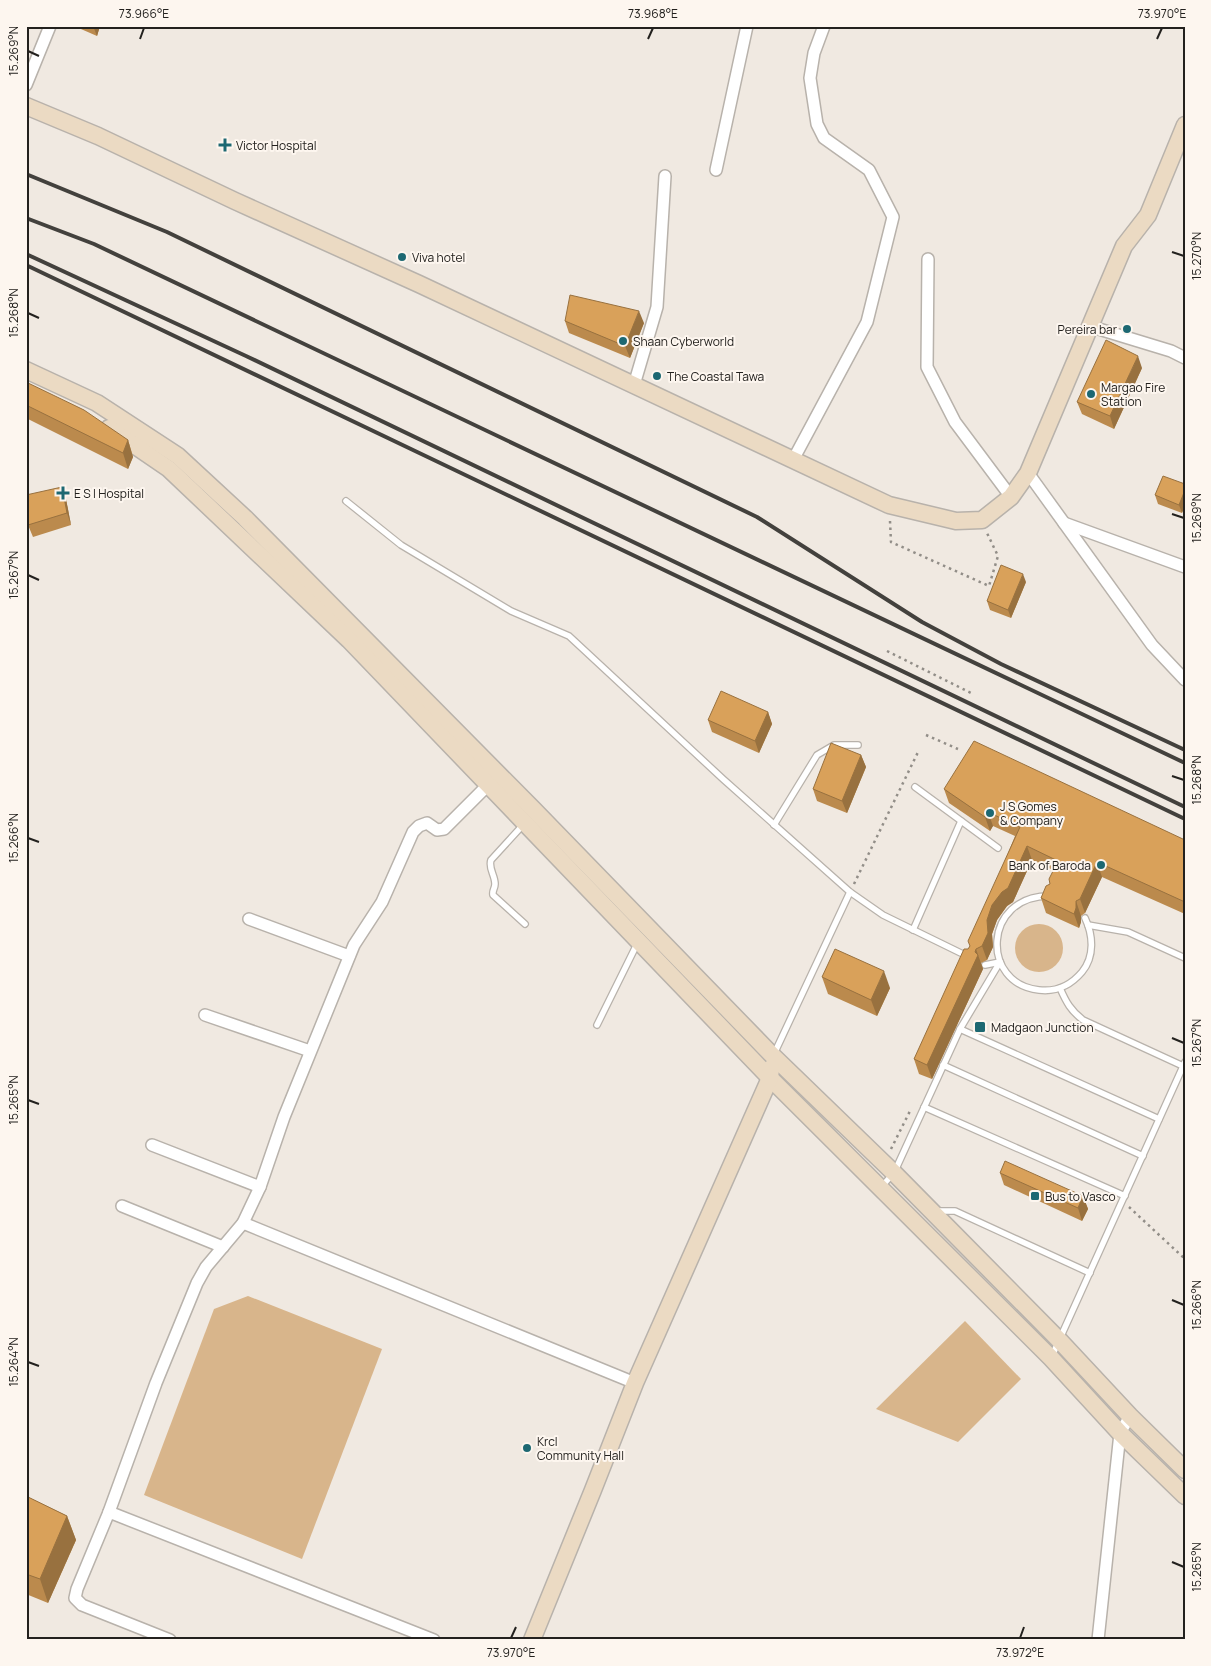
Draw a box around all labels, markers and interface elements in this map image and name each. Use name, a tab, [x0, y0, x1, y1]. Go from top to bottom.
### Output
text: 73.966°E	[119, 5, 169, 22]
text: 73.968°E	[628, 5, 678, 22]
text: 73.970°E	[1138, 5, 1186, 22]
text: 15.269°N	[5, 26, 22, 76]
place label: Victor Hospital	[236, 137, 317, 154]
marker: Victor Hospital	[218, 138, 232, 152]
text: 15.270°N	[1188, 232, 1205, 280]
place label: Viva hotel	[412, 249, 465, 266]
marker: Viva hotel	[396, 251, 408, 263]
text: 15.268°N	[5, 288, 22, 338]
place label: Pereira bar	[1058, 321, 1118, 338]
marker: Pereira bar	[1121, 323, 1133, 335]
place label: Shaan Cyberworld	[633, 333, 734, 350]
marker: Shaan Cyberworld	[617, 335, 629, 347]
place label: The Coastal Tawa	[667, 368, 764, 385]
marker: The Coastal Tawa	[651, 370, 663, 382]
place label: Margao Fire Station	[1101, 379, 1165, 410]
marker: Margao Fire Station	[1085, 388, 1097, 400]
place label: E S I Hospital	[74, 485, 144, 502]
marker: E S I Hospital	[56, 486, 70, 500]
text: 15.269°N	[1188, 493, 1205, 543]
text: 15.267°N	[5, 551, 22, 599]
text: 15.268°N	[1188, 755, 1205, 805]
place label: J S Gomes & Company	[1000, 798, 1064, 829]
marker: J S Gomes & Company	[984, 807, 996, 819]
text: 15.266°N	[5, 813, 22, 863]
place label: Bank of Baroda	[1009, 857, 1091, 874]
marker: Bank of Baroda	[1095, 859, 1107, 871]
place label: Madgaon Junction	[991, 1019, 1094, 1036]
text: 15.267°N	[1188, 1019, 1205, 1067]
marker: Madgaon Junction	[973, 1020, 987, 1034]
text: 15.265°N	[5, 1075, 22, 1125]
place label: Bus to Vasco	[1045, 1188, 1115, 1205]
marker: Bus to Vasco	[1029, 1190, 1041, 1202]
text: 15.266°N	[1188, 1280, 1205, 1330]
text: 15.264°N	[5, 1337, 22, 1387]
place label: Krcl Community Hall	[537, 1433, 624, 1464]
marker: Krcl Community Hall	[521, 1442, 533, 1454]
text: 15.265°N	[1188, 1542, 1205, 1592]
text: 73.970°E	[487, 1644, 535, 1661]
text: 73.972°E	[996, 1644, 1044, 1661]

